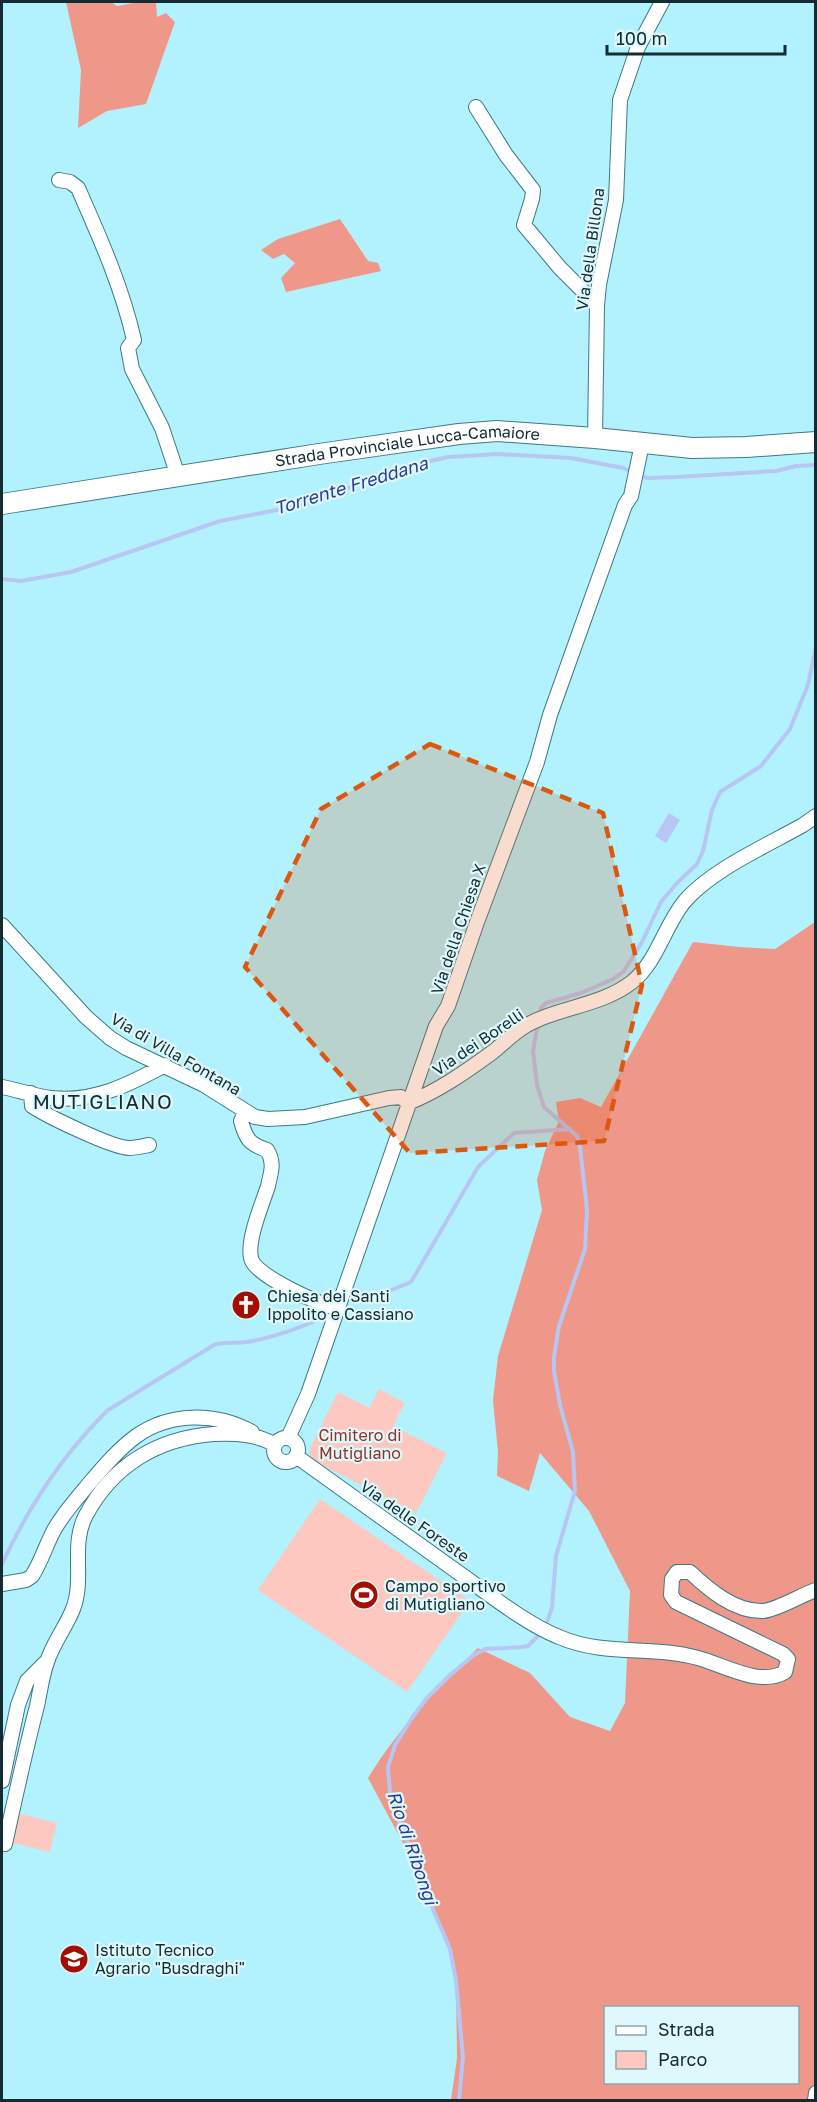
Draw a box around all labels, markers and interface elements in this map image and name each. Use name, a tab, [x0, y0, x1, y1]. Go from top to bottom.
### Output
scale bar	[607, 18, 786, 56]
text: 100 m	[616, 27, 667, 49]
street label: Via della Billona	[571, 186, 609, 312]
street label: Strada Provinciale Lucca-Camaiore	[273, 421, 541, 471]
water label: Torrente Freddana	[271, 451, 431, 519]
street label: Via della Chiesa X	[426, 861, 490, 997]
street label: Via dei Borelli	[429, 1004, 527, 1080]
street label: Via di Villa Fontana	[107, 1008, 245, 1100]
district label: MUTIGLIANO	[33, 1089, 173, 1113]
place label: Chiesa dei Santi Ippolito e Cassiano	[267, 1286, 414, 1324]
church icon: Chiesa dei Santi Ippolito e Cassiano	[230, 1289, 262, 1321]
park label: Cimitero di Mutigliano	[318, 1425, 402, 1463]
street label: Via delle Foreste	[356, 1476, 474, 1566]
place label: Campo sportivo di Mutigliano	[385, 1576, 506, 1614]
sports icon: Campo sportivo di Mutigliano	[348, 1579, 380, 1611]
water label: Rio di Ribongi	[383, 1788, 443, 1909]
place label: Istituto Tecnico Agrario "Busdraghi"	[95, 1940, 245, 1978]
school or university icon: Istituto Tecnico Agrario "Busdraghi"	[58, 1943, 90, 1975]
legend	[604, 2006, 799, 2084]
text: Strada	[658, 2018, 715, 2040]
text: Parco	[658, 2048, 707, 2070]

